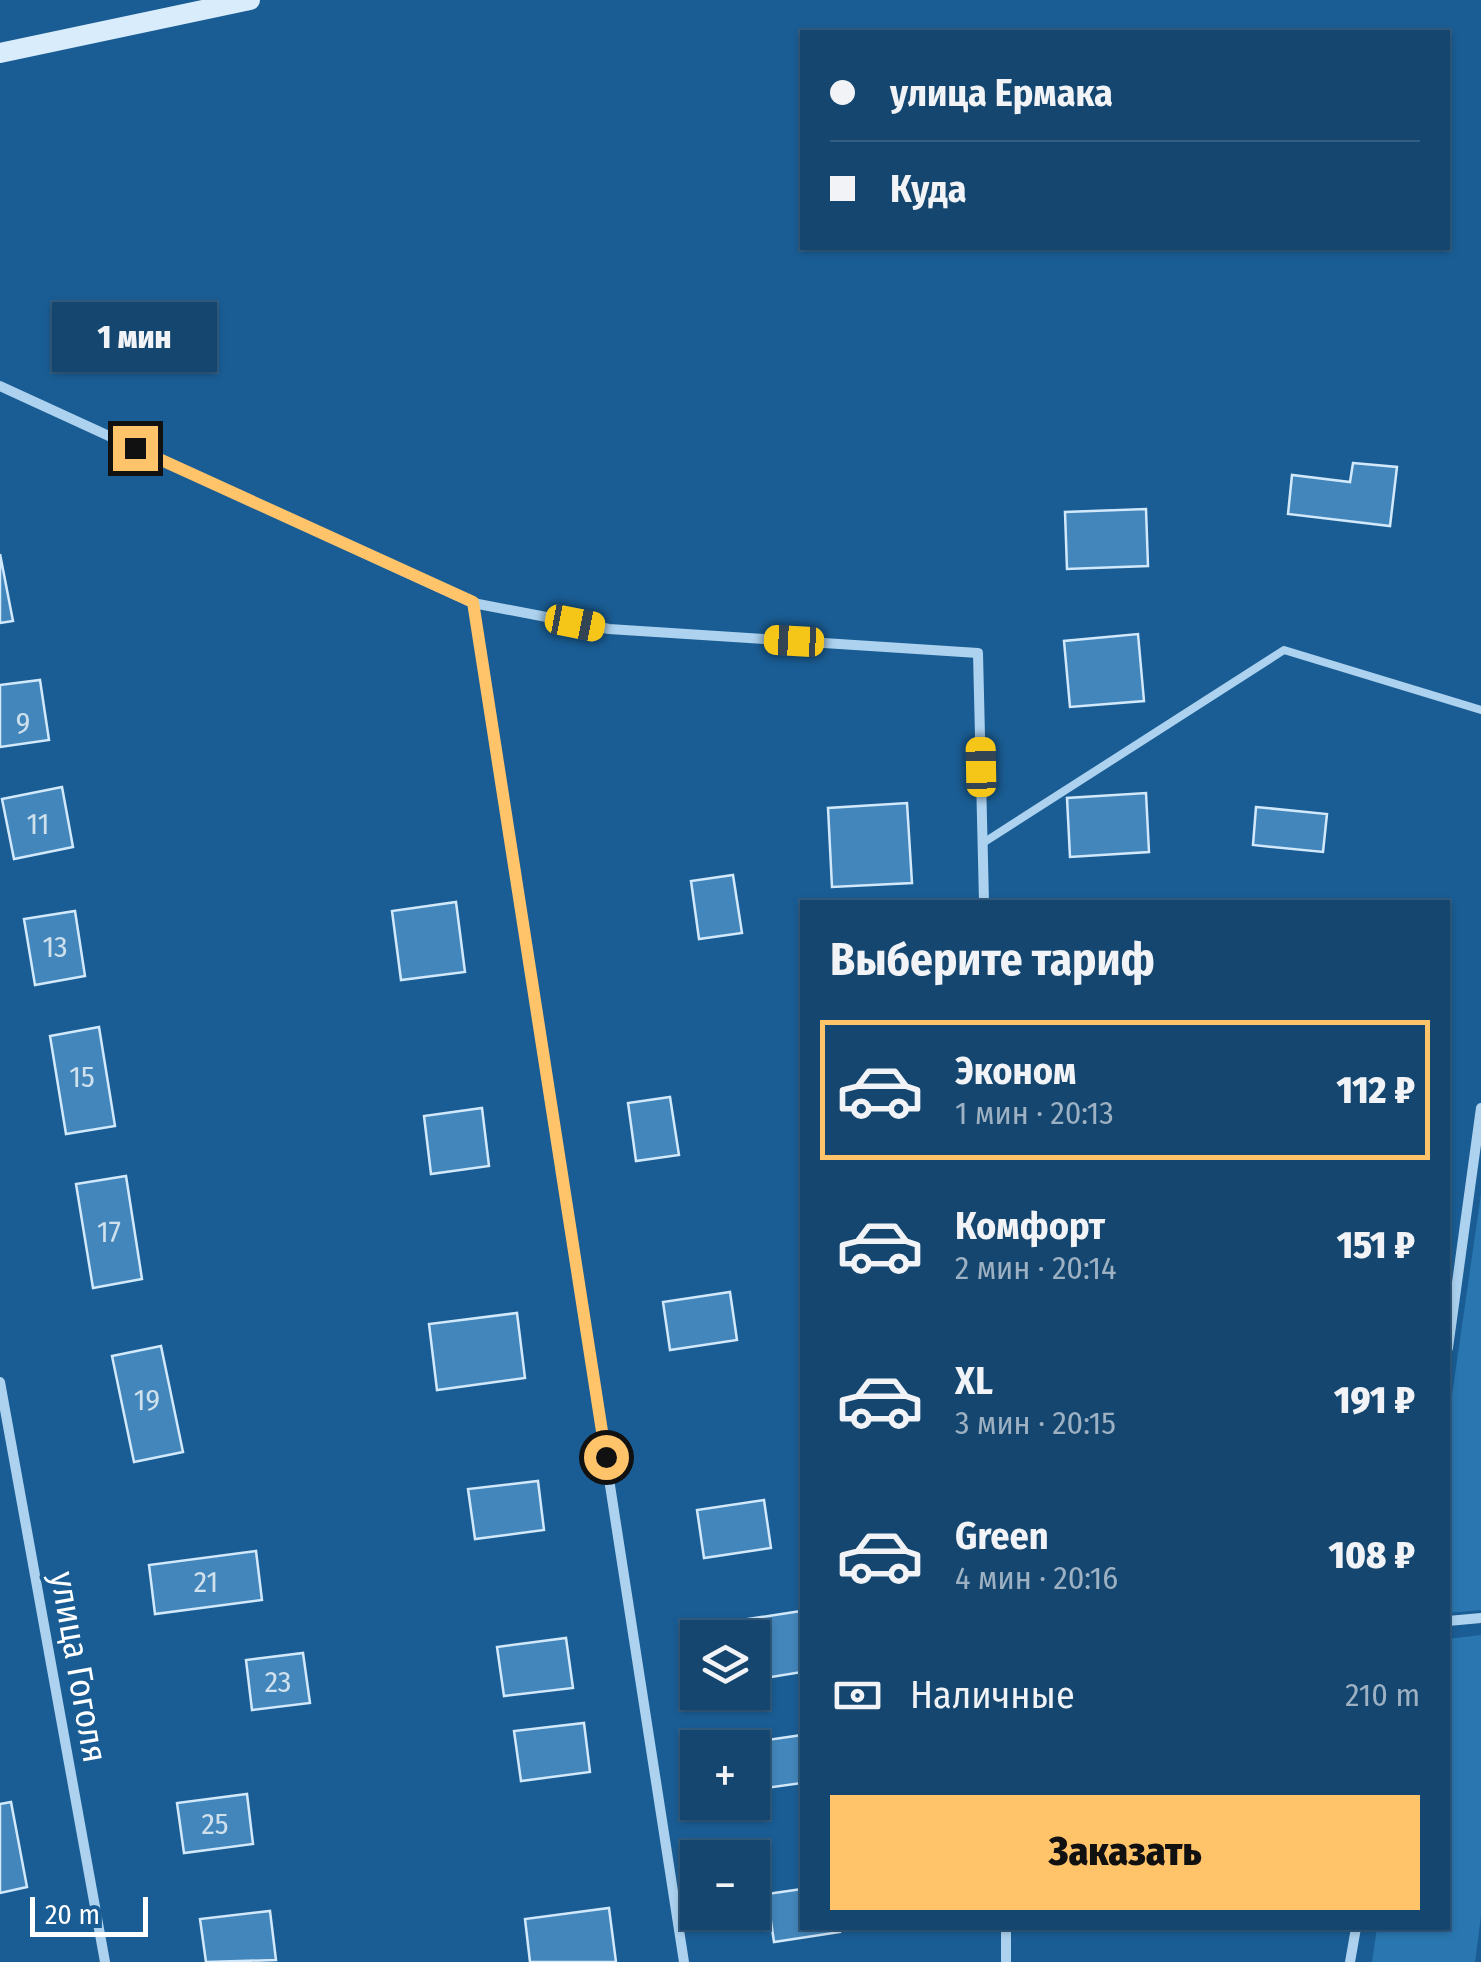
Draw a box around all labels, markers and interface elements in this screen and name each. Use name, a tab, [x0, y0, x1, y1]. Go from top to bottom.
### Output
text: улица Ермака	[890, 70, 1113, 116]
text: Куда	[890, 166, 967, 212]
callout: 1 мин	[52, 303, 218, 373]
text: 1 мин	[98, 318, 171, 356]
route end	[113, 426, 158, 471]
car	[543, 603, 607, 643]
car	[763, 624, 825, 658]
house number: 9	[16, 705, 30, 741]
car	[965, 737, 997, 797]
house number: 11	[27, 806, 49, 842]
house number: 13	[42, 929, 68, 965]
text: Выберите тариф	[830, 933, 1155, 987]
icon: car	[835, 1045, 925, 1135]
text: Эконом	[955, 1048, 1076, 1094]
house number: 15	[69, 1059, 95, 1095]
text: 112 ₽	[1336, 1067, 1415, 1113]
text: 1 мин · 20:13	[955, 1094, 1114, 1132]
icon: car	[835, 1200, 925, 1290]
text: Комфорт	[955, 1203, 1105, 1249]
house number: 17	[97, 1214, 121, 1250]
text: 151 ₽	[1337, 1222, 1415, 1268]
text: 2 мин · 20:14	[955, 1249, 1116, 1287]
icon: car	[835, 1355, 925, 1445]
text: XL	[955, 1358, 993, 1404]
text: 191 ₽	[1334, 1377, 1415, 1423]
house number: 19	[134, 1382, 160, 1418]
text: 3 мин · 20:15	[955, 1404, 1116, 1442]
route start	[584, 1435, 629, 1480]
icon: car	[835, 1510, 925, 1600]
text: Green	[955, 1513, 1049, 1559]
text: 108 ₽	[1329, 1532, 1415, 1578]
text: 4 мин · 20:16	[955, 1559, 1118, 1597]
house number: 21	[194, 1564, 218, 1600]
street label: улица Гоголя	[42, 1568, 116, 1766]
map controls	[680, 1620, 770, 1930]
button: layers	[680, 1620, 770, 1710]
house number: 23	[265, 1664, 291, 1700]
icon: cash	[830, 1668, 885, 1723]
text: Наличные	[910, 1672, 1075, 1718]
text: 210 m	[1345, 1676, 1420, 1714]
button: +	[680, 1730, 770, 1820]
button: Заказать	[830, 1795, 1420, 1910]
house number: 25	[202, 1806, 229, 1842]
button: −	[680, 1840, 770, 1930]
scale bar	[30, 1892, 148, 1936]
text: 20 m	[45, 1898, 100, 1931]

